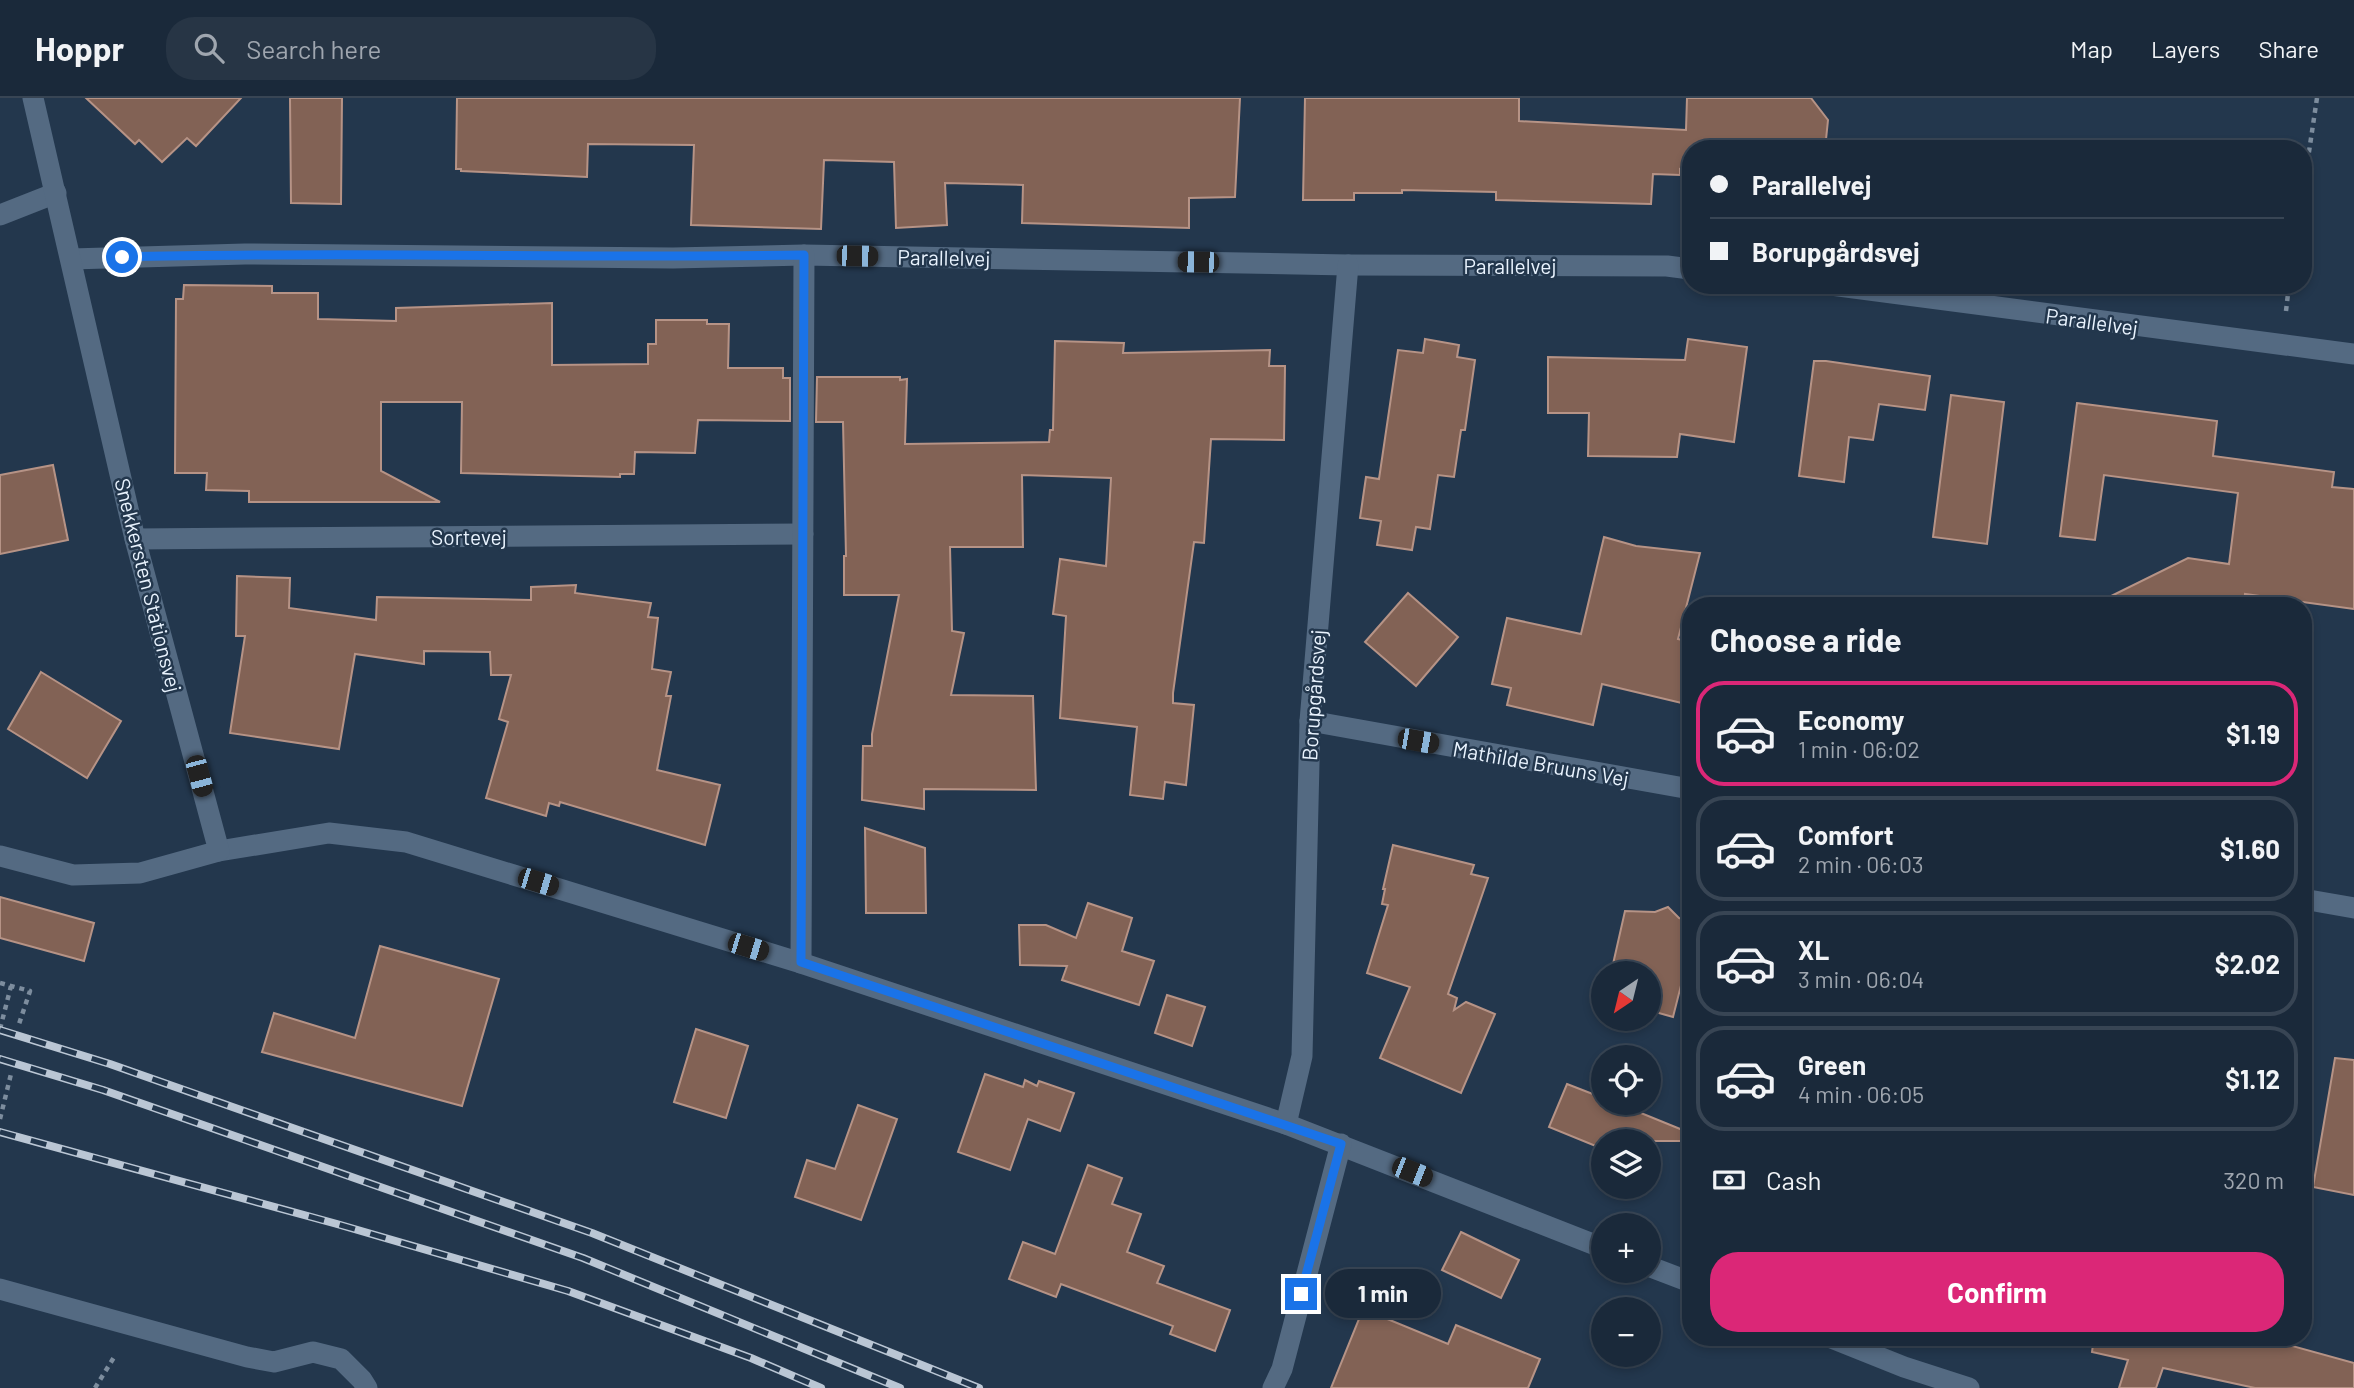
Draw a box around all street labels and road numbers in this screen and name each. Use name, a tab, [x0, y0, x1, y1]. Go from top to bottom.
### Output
street label: Parallelvej	[897, 244, 991, 270]
street label: Parallelvej	[1463, 253, 1557, 278]
street label: Parallelvej	[2044, 302, 2140, 340]
street label: Snekkersten Stationsvej	[110, 475, 188, 695]
street label: Sortevej	[431, 524, 507, 549]
street label: Borupgårdsvej	[1296, 629, 1330, 761]
street label: Mathilde Bruuns Vej	[1451, 735, 1631, 791]

